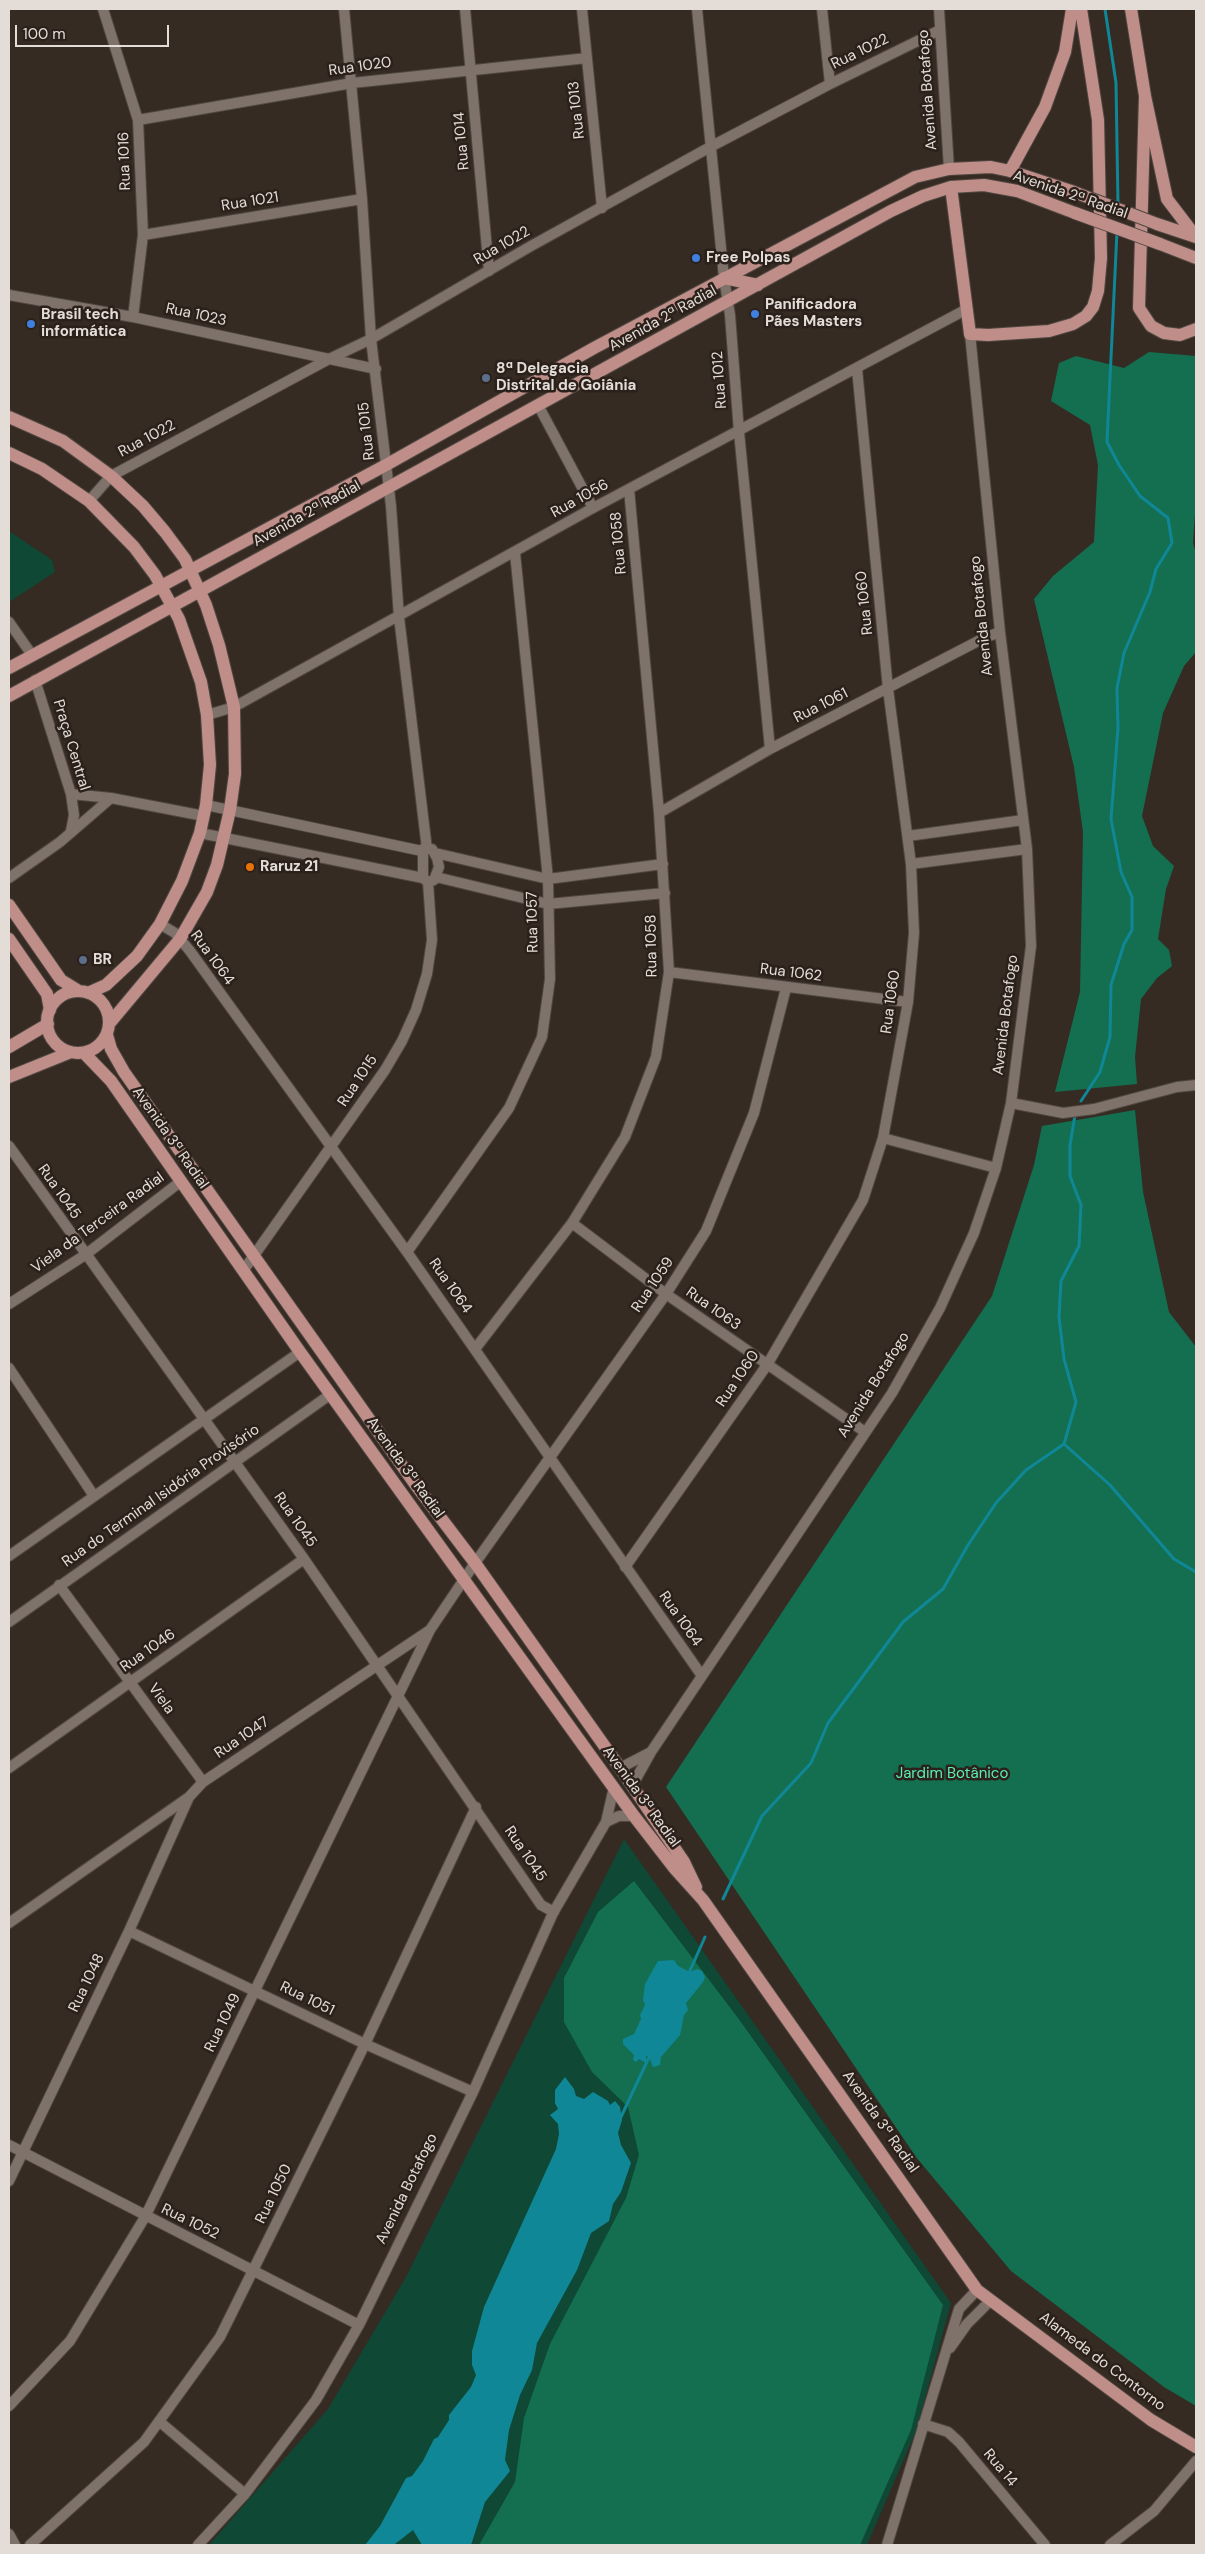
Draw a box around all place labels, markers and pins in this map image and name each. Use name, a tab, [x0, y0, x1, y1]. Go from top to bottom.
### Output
place label: Free Polpas	[706, 249, 791, 267]
marker: Free Polpas	[690, 252, 702, 264]
place label: Panificadora Pães Masters	[765, 296, 862, 331]
place label: Brasil tech informática	[41, 306, 126, 341]
marker: Panificadora Pães Masters	[749, 308, 761, 320]
marker: Brasil tech informática	[25, 318, 37, 330]
place label: 8ª Delegacia Distrital de Goiânia	[496, 360, 636, 395]
marker: 8ª Delegacia Distrital de Goiânia	[480, 372, 492, 384]
place label: Raruz 21	[260, 858, 318, 876]
marker: Raruz 21	[244, 861, 256, 873]
place label: BR	[93, 951, 112, 969]
marker: BR	[77, 954, 89, 966]

